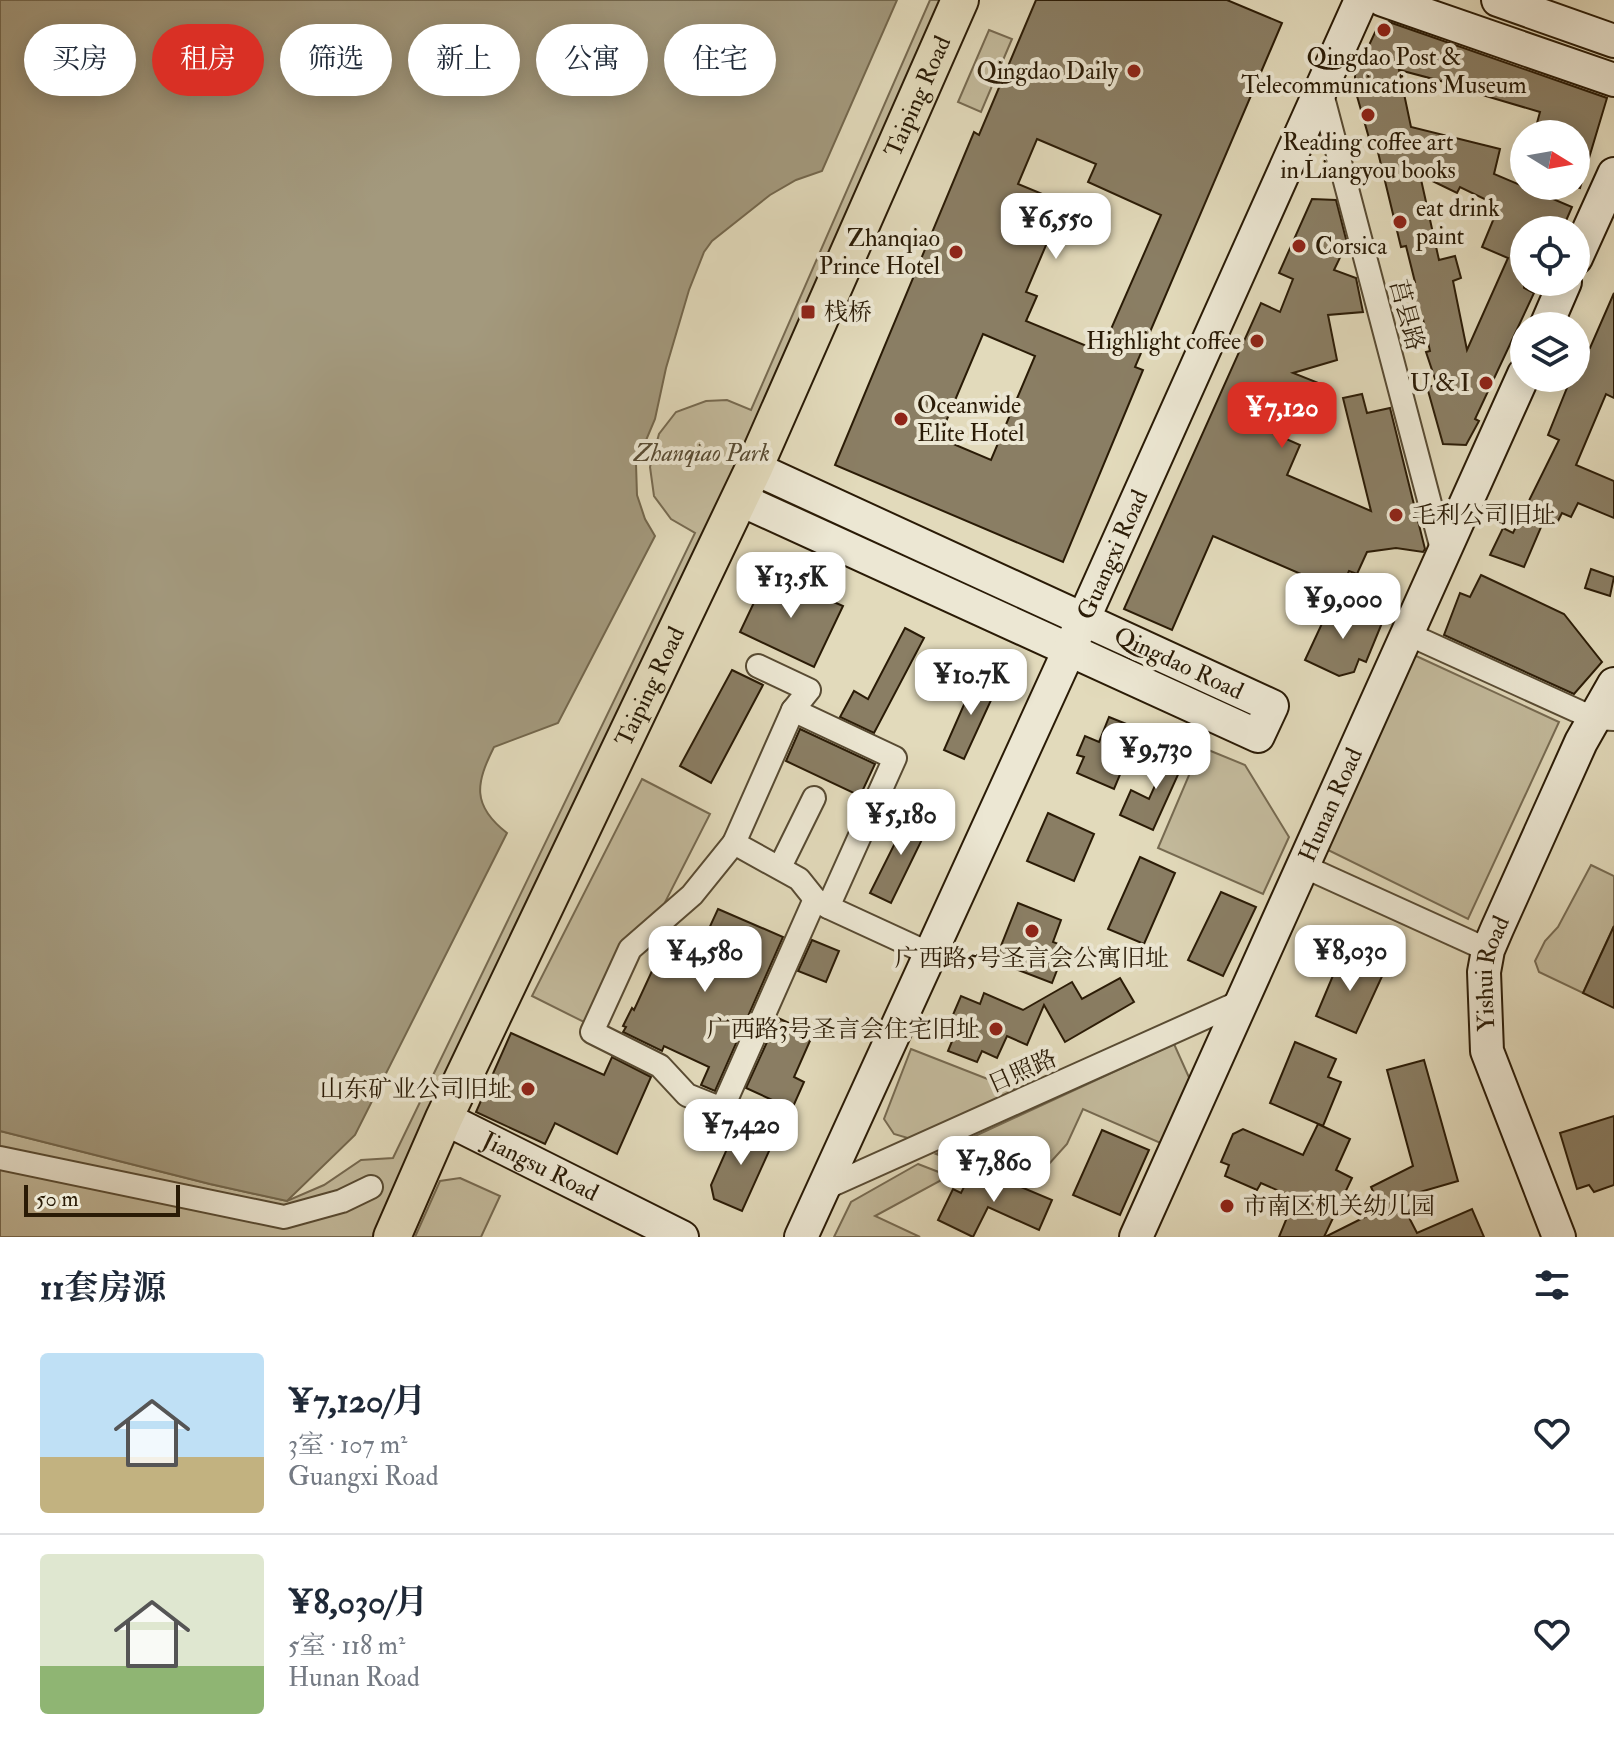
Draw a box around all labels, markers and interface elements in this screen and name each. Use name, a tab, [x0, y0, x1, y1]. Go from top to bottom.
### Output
marker: Qingdao Post & Telecommunications Museum	[1375, 21, 1393, 39]
chip: 买房	[24, 24, 136, 96]
chip: 租房	[152, 24, 264, 96]
chip: 筛选	[280, 24, 392, 96]
chip: 新上	[408, 24, 520, 96]
chip: 公寓	[536, 24, 648, 96]
chip: 住宅	[664, 24, 776, 96]
street label: Taiping Road	[878, 31, 958, 162]
place label: Qingdao Post & Telecommunications Museum	[1241, 42, 1527, 101]
place label: Qingdao Daily	[976, 56, 1118, 87]
marker: Qingdao Daily	[1125, 62, 1143, 80]
marker: Reading coffee art in Liangyou books	[1359, 106, 1377, 124]
north arrow	[1510, 120, 1590, 200]
map controls	[1510, 120, 1590, 392]
place label: Reading coffee art in Liangyou books	[1280, 127, 1456, 186]
pin: ¥6,550	[991, 193, 1121, 261]
place label: eat drink paint	[1415, 193, 1500, 252]
text: ¥6,550	[1019, 203, 1093, 235]
marker: eat drink paint	[1391, 213, 1409, 231]
button: locate	[1510, 216, 1590, 296]
place label: Zhanqiao Prince Hotel	[819, 223, 940, 282]
place label: Corsica	[1315, 231, 1388, 262]
marker: Corsica	[1290, 237, 1308, 255]
marker: Zhanqiao Prince Hotel	[947, 243, 965, 261]
street label: 莒县路	[1382, 276, 1431, 354]
place label: 栈桥	[824, 297, 872, 328]
marker: 栈桥	[799, 303, 817, 321]
button: layers	[1510, 312, 1590, 392]
place label: Highlight coffee	[1086, 326, 1241, 357]
marker: Highlight coffee	[1248, 332, 1266, 350]
place label: U & I	[1410, 368, 1470, 399]
marker: U & I	[1477, 374, 1495, 392]
pin: ¥7,120	[1217, 382, 1347, 450]
place label: Oceanwide Elite Hotel	[917, 390, 1024, 449]
text: ¥7,120	[1246, 392, 1318, 424]
marker: Oceanwide Elite Hotel	[892, 410, 910, 428]
park label: Zhanqiao Park	[633, 438, 770, 469]
street label: Guangxi Road	[1070, 485, 1155, 625]
place label: 毛利公司旧址	[1412, 500, 1556, 531]
marker: 毛利公司旧址	[1387, 506, 1405, 524]
pin: ¥13.5K	[726, 552, 856, 620]
text: ¥13.5K	[754, 562, 828, 594]
pin: ¥9,000	[1278, 573, 1408, 641]
text: ¥9,000	[1303, 583, 1383, 615]
street label: Qingdao Road	[1109, 620, 1249, 707]
street label: Taiping Road	[608, 621, 692, 752]
pin: ¥10.7K	[906, 649, 1036, 717]
text: ¥10.7K	[933, 659, 1009, 691]
pin: ¥9,730	[1091, 723, 1221, 791]
text: ¥9,730	[1119, 733, 1193, 765]
street label: Hunan Road	[1292, 743, 1370, 867]
pin: ¥5,180	[836, 789, 966, 857]
text: ¥5,180	[865, 799, 937, 831]
street label: Yishui Road	[1469, 911, 1517, 1032]
marker: 广西路5号圣言会公寓旧址	[1023, 922, 1041, 940]
pin: ¥8,030	[1285, 925, 1415, 993]
pin: ¥4,580	[640, 926, 770, 994]
text: ¥8,030	[1313, 935, 1387, 967]
text: ¥4,580	[667, 936, 743, 968]
place label: 广西路5号圣言会公寓旧址	[895, 943, 1169, 974]
place label: 广西路3号圣言会住宅旧址	[707, 1014, 980, 1045]
marker: 广西路3号圣言会住宅旧址	[987, 1020, 1005, 1038]
street label: 日照路	[983, 1043, 1061, 1100]
place label: 山东矿业公司旧址	[320, 1074, 512, 1105]
marker: 山东矿业公司旧址	[519, 1080, 537, 1098]
pin: ¥7,420	[676, 1099, 806, 1167]
text: ¥7,420	[702, 1109, 780, 1141]
street label: Jiangsu Road	[476, 1124, 604, 1209]
pin: ¥7,860	[929, 1136, 1059, 1204]
text: ¥7,860	[956, 1146, 1032, 1178]
scale bar	[24, 1181, 180, 1217]
text: 50 m	[36, 1185, 78, 1213]
place label: 市南区机关幼儿园	[1243, 1191, 1435, 1222]
marker: 市南区机关幼儿园	[1218, 1197, 1236, 1215]
icon: filters	[1530, 1263, 1574, 1307]
text: 11套房源	[40, 1267, 166, 1310]
text: ¥7,120/月	[288, 1380, 426, 1423]
icon: home	[104, 1385, 200, 1481]
icon: heart	[1530, 1411, 1574, 1455]
text: 3室 · 107 m²	[288, 1429, 407, 1461]
text: Guangxi Road	[288, 1461, 438, 1493]
text: ¥8,030/月	[288, 1581, 428, 1624]
icon: home	[104, 1586, 200, 1682]
icon: heart	[1530, 1612, 1574, 1656]
text: 5室 · 118 m²	[288, 1630, 405, 1662]
text: Hunan Road	[288, 1662, 420, 1694]

